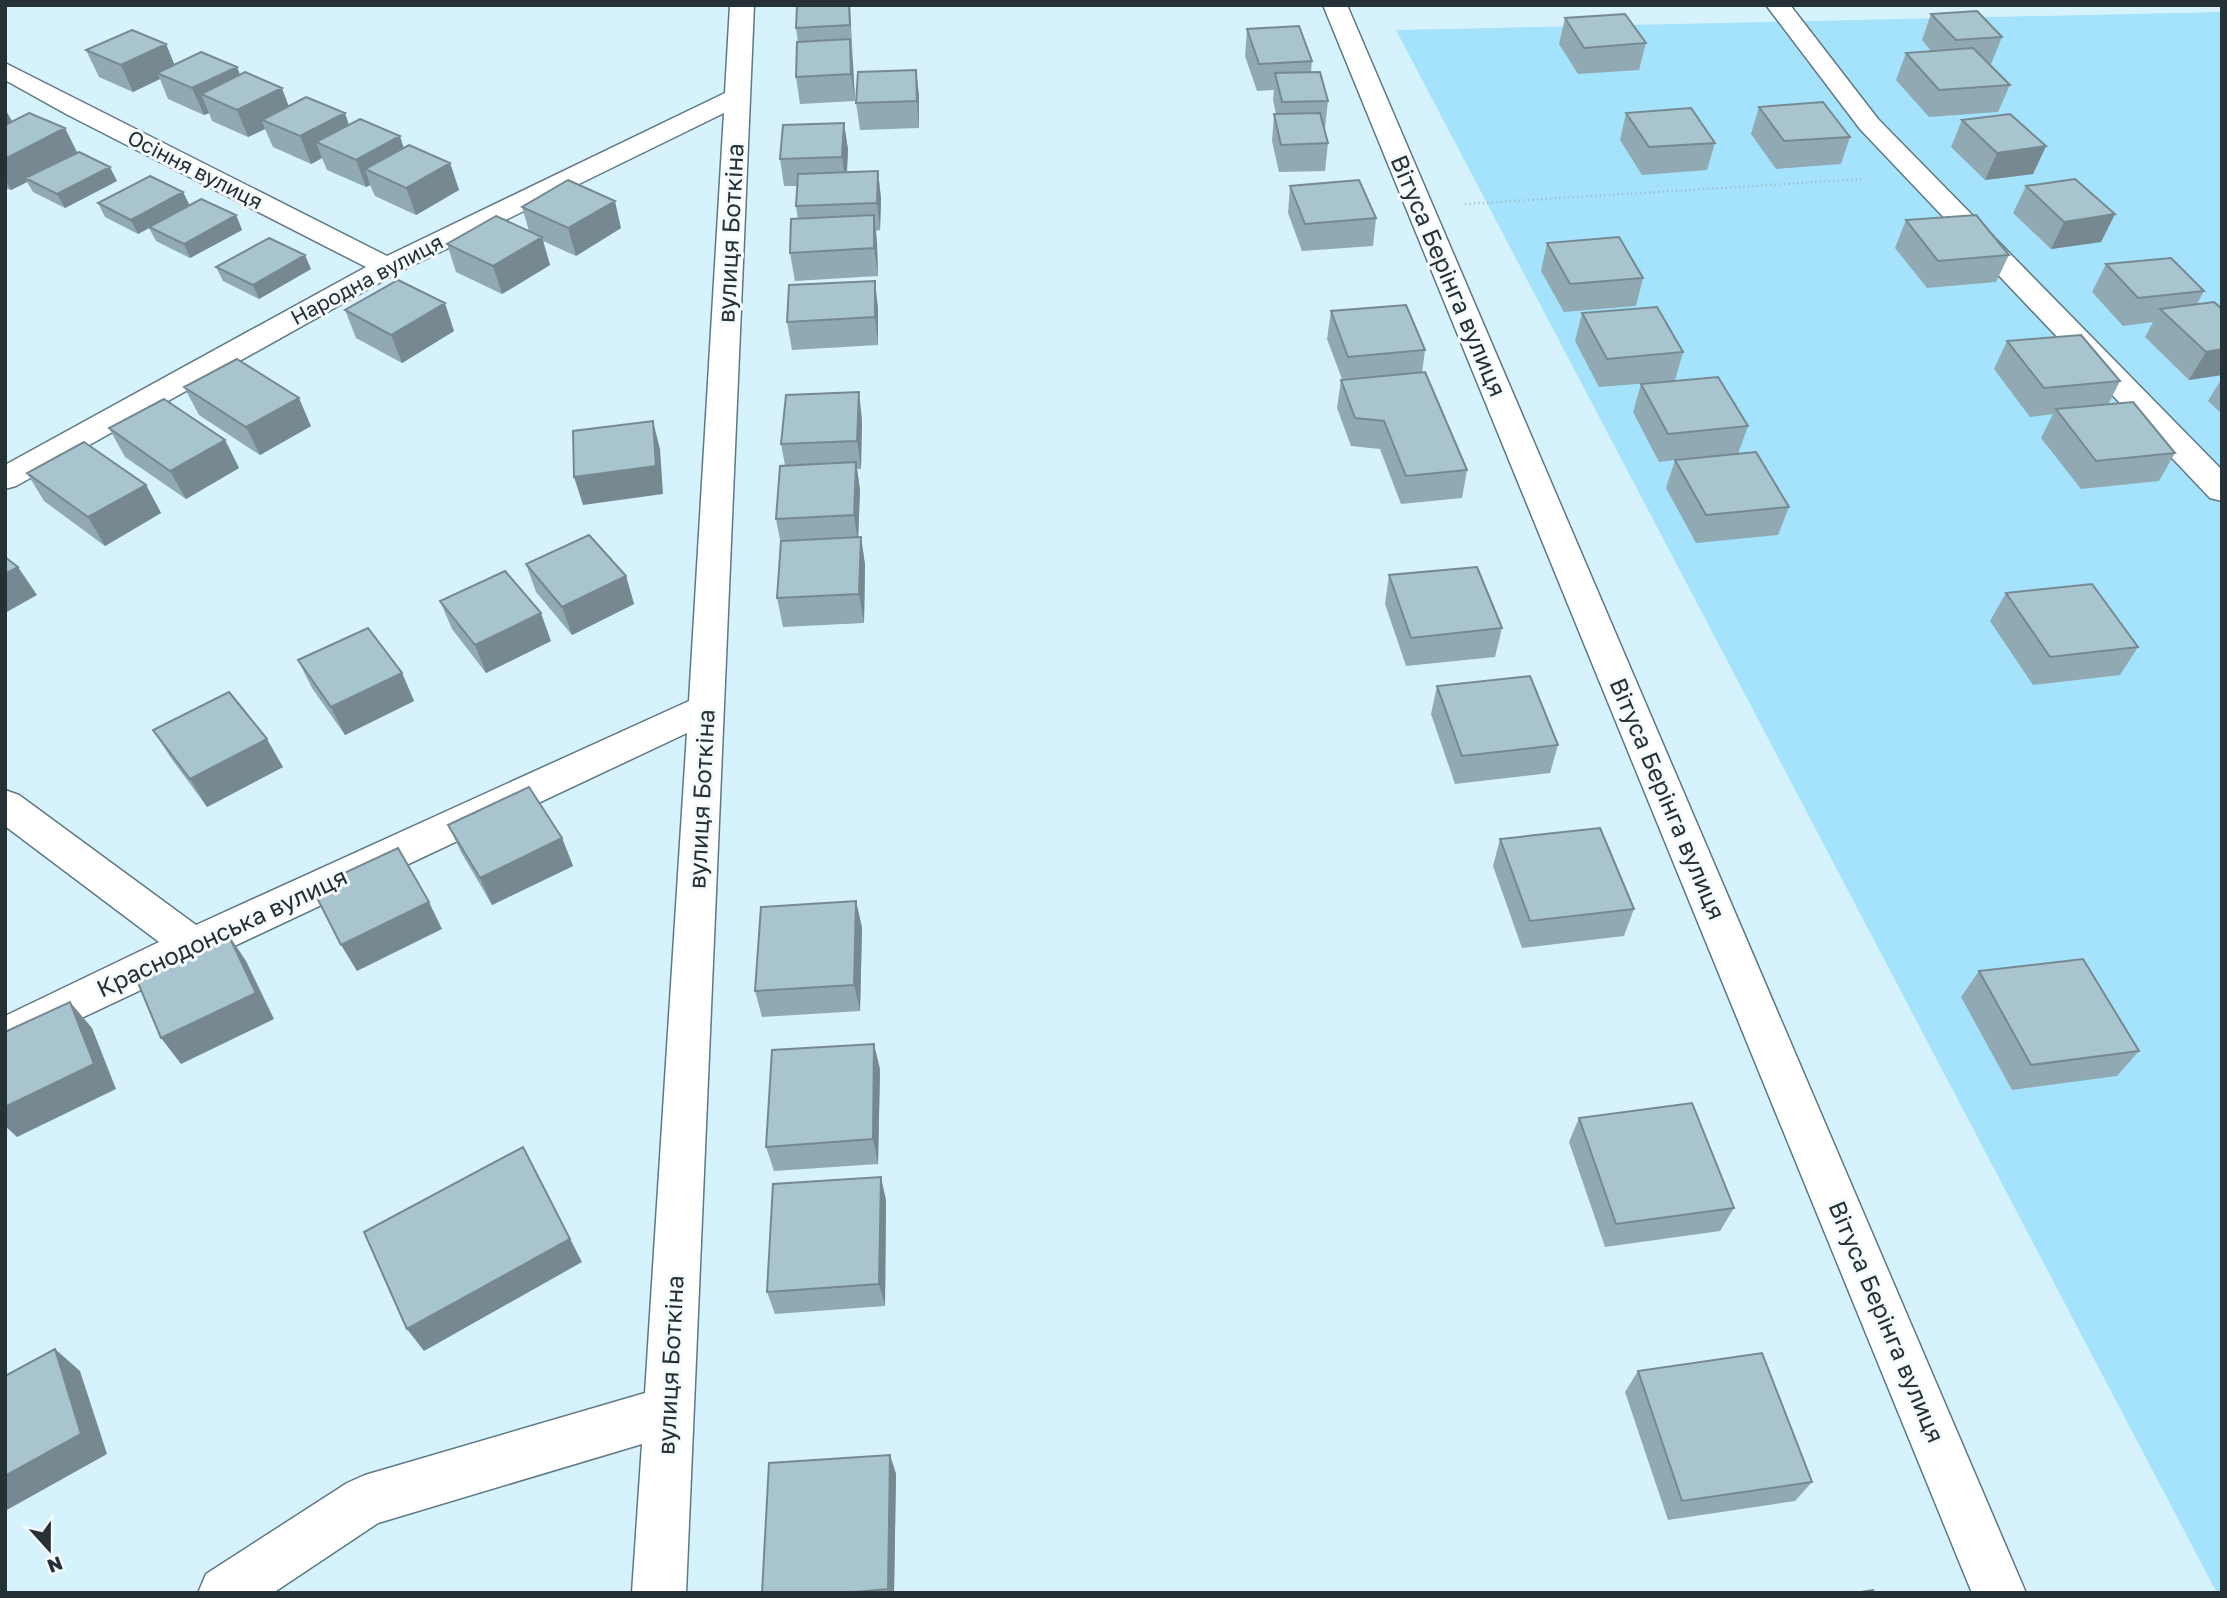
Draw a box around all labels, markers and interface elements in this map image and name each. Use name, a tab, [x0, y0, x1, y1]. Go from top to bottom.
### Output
street label: Осіння вулиця	[123, 124, 268, 214]
street label: вулиця Боткіна	[710, 142, 749, 323]
street label: Вітуса Берінга вулиця	[1385, 150, 1513, 401]
street label: Народна вулиця	[286, 228, 447, 330]
street label: Вітуса Берінга вулиця	[1604, 673, 1732, 924]
street label: вулиця Боткіна	[681, 708, 720, 889]
street label: Краснодонська вулиця	[92, 861, 351, 1002]
street label: Вітуса Берінга вулиця	[1823, 1196, 1951, 1447]
street label: вулиця Боткіна	[650, 1274, 689, 1455]
north arrow	[14, 1514, 84, 1584]
text: N	[44, 1552, 66, 1579]

